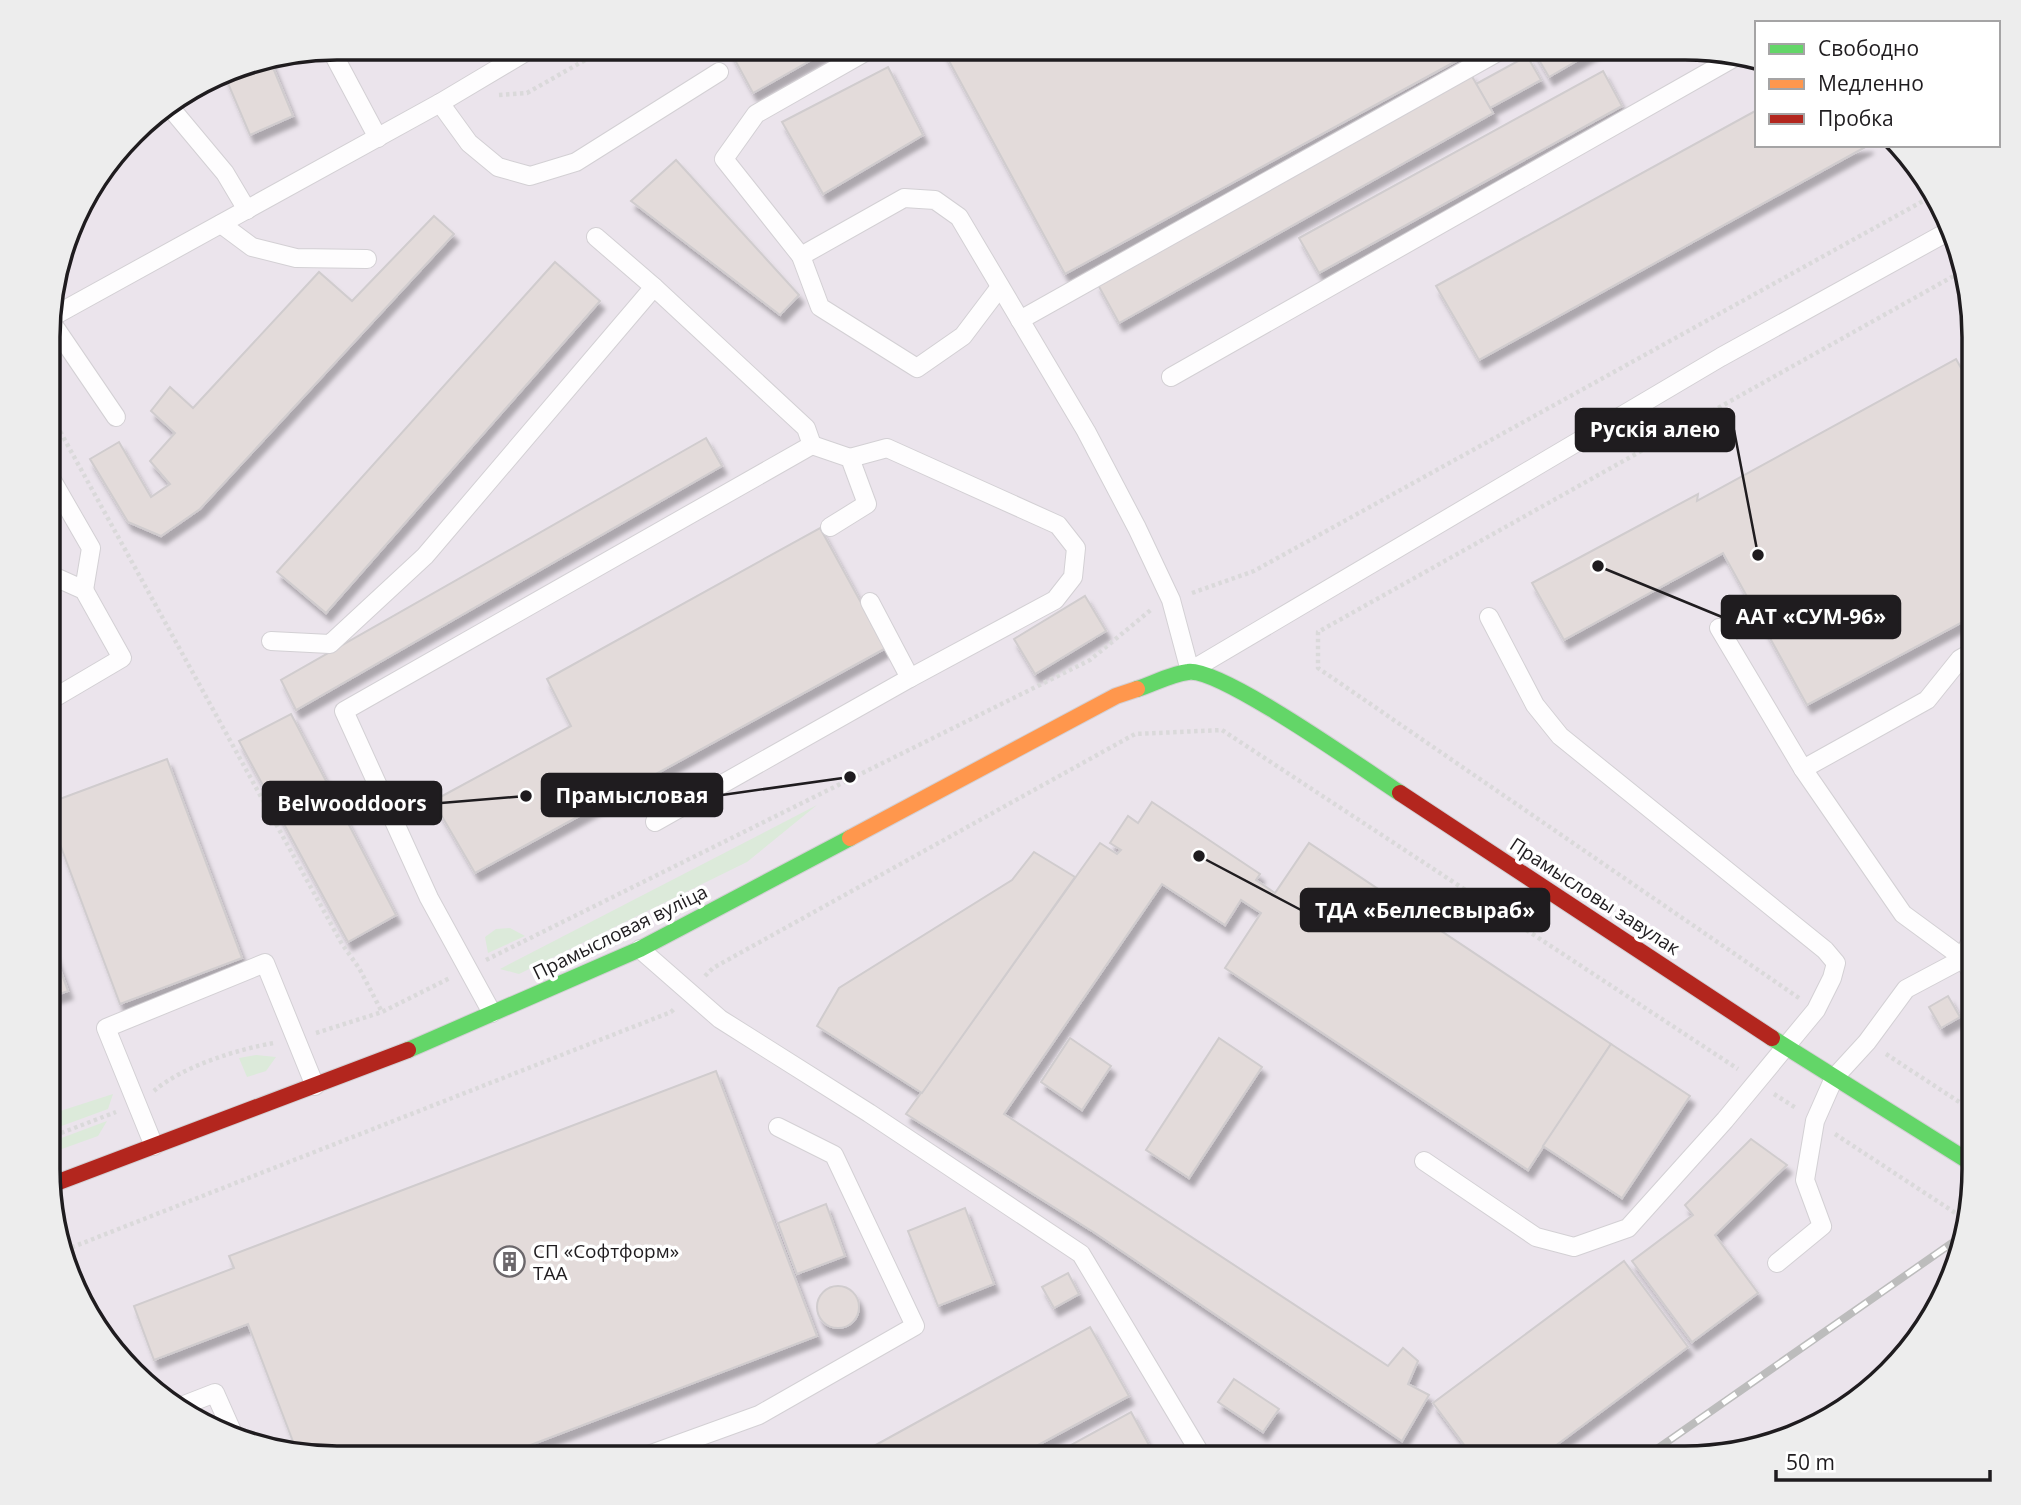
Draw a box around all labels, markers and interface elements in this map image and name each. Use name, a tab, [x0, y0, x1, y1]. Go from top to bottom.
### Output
legend	[1755, 21, 2000, 147]
text: Свободно	[1818, 34, 1919, 62]
text: Медленно	[1818, 69, 1924, 97]
text: Пробка	[1818, 104, 1894, 132]
callout: Рускія алею	[1576, 409, 1734, 451]
text: Рускія алею	[1590, 415, 1720, 443]
callout: ААТ «СУМ-96»	[1722, 596, 1900, 638]
text: ААТ «СУМ-96»	[1736, 602, 1886, 630]
callout: Прамысловая	[542, 774, 722, 816]
text: Прамысловая	[556, 781, 708, 809]
callout: Belwooddoors	[263, 782, 441, 824]
text: Belwooddoors	[277, 789, 427, 817]
street label: Прамысловы завулак	[1505, 831, 1685, 961]
street label: Прамысловая вуліца	[528, 878, 712, 986]
callout: ТДА «Беллесвыраб»	[1301, 889, 1549, 931]
text: ТДА «Беллесвыраб»	[1315, 896, 1535, 924]
place label: СП «Софтформ» ТАА	[533, 1238, 679, 1286]
building icon: СП «Софтформ» ТАА	[493, 1245, 527, 1279]
scale bar	[1776, 1438, 1990, 1482]
text: 50 m	[1786, 1448, 1835, 1476]

